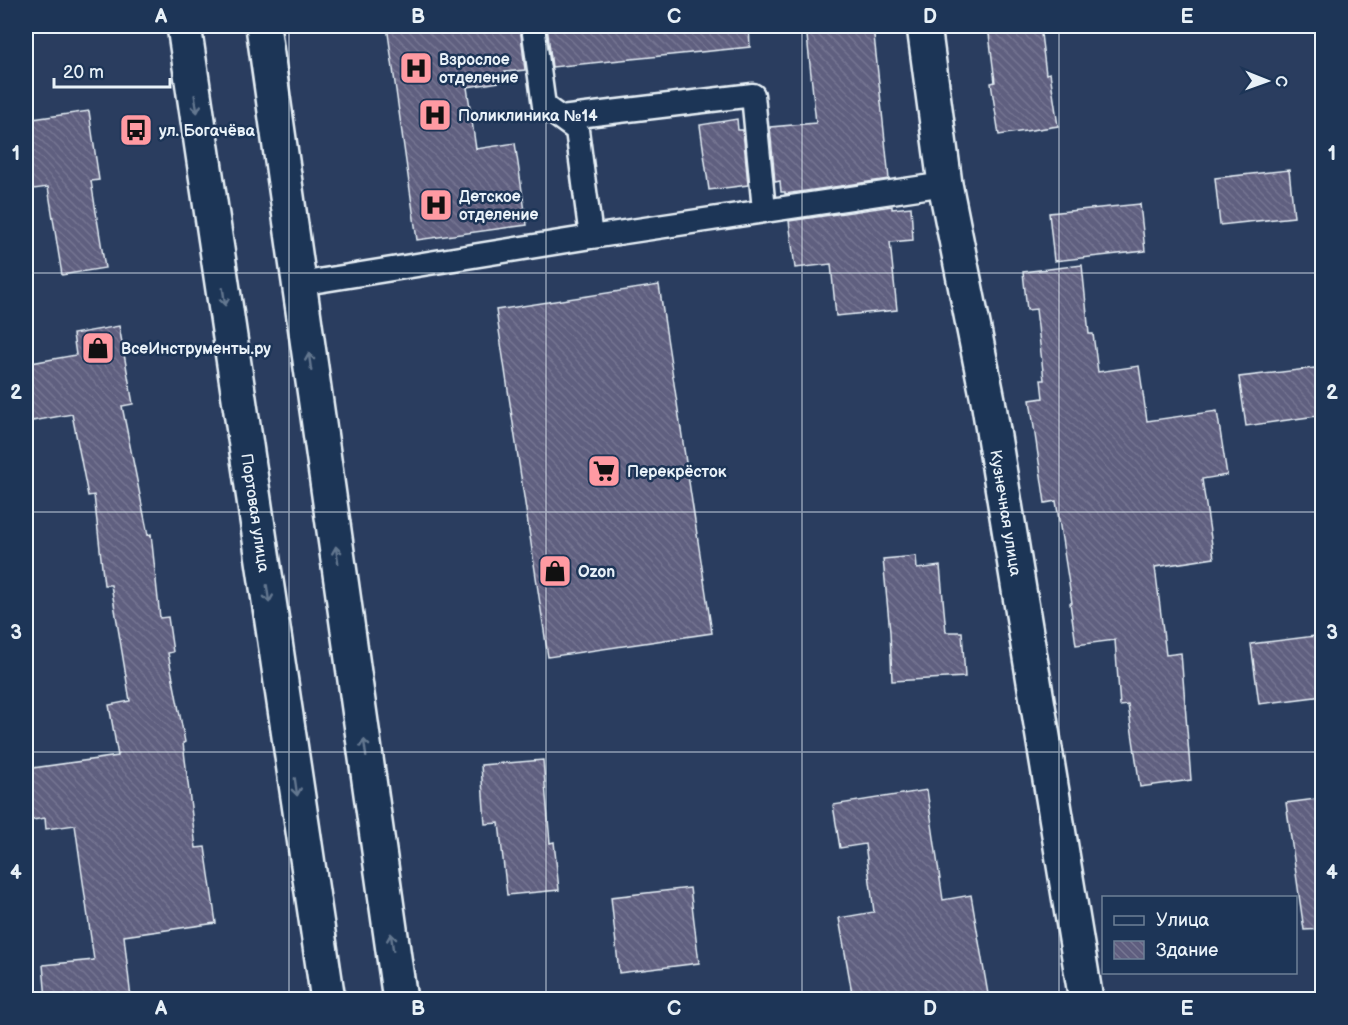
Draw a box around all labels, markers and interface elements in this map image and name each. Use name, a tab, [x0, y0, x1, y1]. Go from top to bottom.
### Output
text: A	[154, 5, 168, 29]
text: B	[411, 5, 425, 29]
text: C	[667, 5, 681, 29]
text: D	[923, 5, 937, 29]
text: E	[1181, 5, 1194, 29]
hospital icon: Взрослое отделение	[398, 50, 434, 86]
scale bar	[54, 51, 170, 89]
place label: Взрослое отделение	[439, 51, 519, 88]
north arrow	[1237, 51, 1297, 111]
text: 20 m	[63, 62, 104, 83]
text: С	[1271, 76, 1290, 87]
one-way arrow	[190, 94, 201, 113]
hospital icon: Поликлиника №14	[417, 97, 453, 133]
place label: Поликлиника №14	[458, 107, 598, 126]
bus stop icon: ул. Богачёва	[118, 112, 154, 148]
place label: ул. Богачёва	[159, 122, 255, 141]
text: 1	[12, 142, 20, 166]
text: 1	[1328, 142, 1336, 166]
hospital icon: Детское отделение	[418, 187, 454, 223]
place label: Детское отделение	[459, 188, 539, 225]
one-way arrow	[219, 287, 230, 306]
shop icon: ВсеИнструменты.ру	[80, 330, 116, 366]
place label: ВсеИнструменты.ру	[121, 340, 271, 359]
one-way arrow	[304, 353, 315, 373]
text: 2	[10, 381, 22, 405]
text: 2	[1326, 381, 1338, 405]
street label: Кузнечная улица	[985, 449, 1025, 578]
street label: Портовая улица	[236, 452, 273, 574]
supermarket icon: Перекрёсток	[586, 453, 622, 489]
place label: Перекрёсток	[627, 463, 727, 482]
one-way arrow	[332, 546, 343, 566]
shop icon: Ozon	[537, 553, 573, 589]
place label: Ozon	[578, 563, 615, 582]
one-way arrow	[263, 583, 274, 603]
text: 3	[10, 621, 22, 645]
text: 3	[1326, 621, 1338, 645]
one-way arrow	[359, 739, 370, 759]
one-way arrow	[291, 776, 302, 796]
text: 4	[10, 861, 22, 885]
text: 4	[1326, 861, 1338, 885]
legend	[1102, 896, 1297, 974]
text: Улица	[1156, 910, 1210, 931]
one-way arrow	[386, 932, 397, 952]
text: Здание	[1156, 940, 1218, 961]
text: A	[154, 997, 168, 1021]
text: B	[411, 997, 425, 1021]
text: C	[667, 997, 681, 1021]
text: D	[923, 997, 937, 1021]
text: E	[1181, 997, 1194, 1021]

